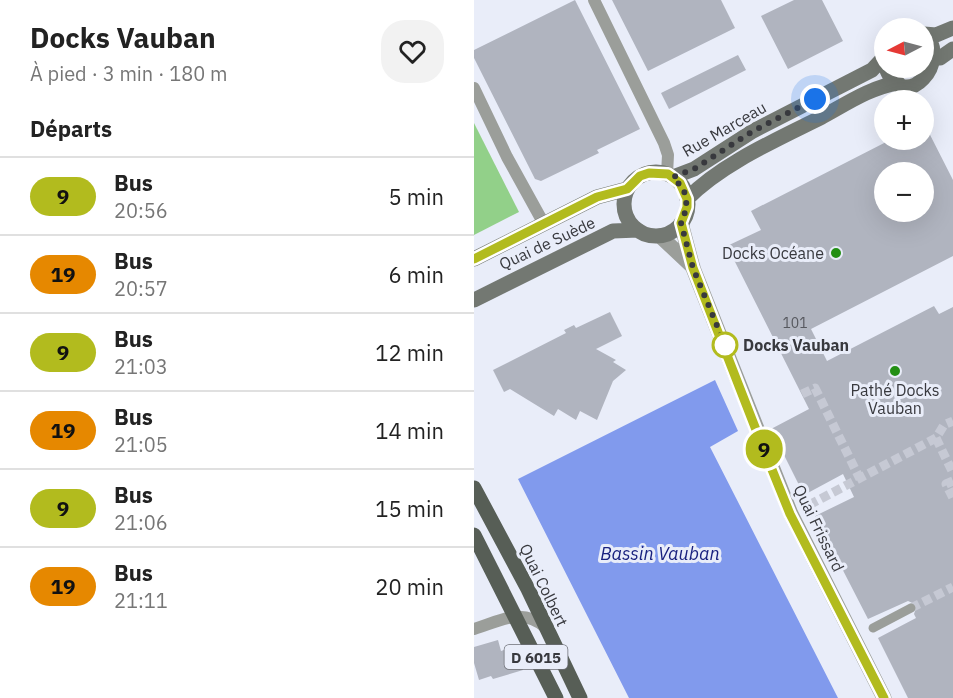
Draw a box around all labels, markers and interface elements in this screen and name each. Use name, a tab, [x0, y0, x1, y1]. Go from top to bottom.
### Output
north arrow	[874, 18, 934, 78]
map controls	[874, 18, 934, 222]
text: Docks Vauban	[30, 19, 216, 56]
button: heart	[381, 20, 444, 83]
text: À pied · 3 min · 180 m	[30, 60, 227, 87]
your location	[800, 84, 830, 114]
button: +	[874, 90, 934, 150]
street label: Rue Marceau	[678, 97, 770, 161]
text: Départs	[30, 114, 112, 143]
button: −	[874, 162, 934, 222]
text: Bus	[114, 168, 153, 197]
text: 9	[57, 182, 69, 210]
text: 5 min	[388, 182, 444, 211]
text: 20:56	[114, 197, 168, 224]
street label: Quai de Suède	[496, 212, 598, 274]
place label: Docks Océane	[722, 243, 824, 263]
text: Bus	[114, 246, 153, 275]
marker: Docks Océane	[829, 246, 843, 260]
text: 19	[50, 260, 76, 288]
text: 6 min	[388, 260, 444, 289]
text: 20:57	[114, 275, 168, 302]
house number: 101	[782, 314, 808, 332]
text: Bus	[114, 324, 153, 353]
marker: Docks Vauban	[712, 332, 738, 358]
place label: Docks Vauban	[743, 335, 849, 355]
text: 9	[57, 338, 69, 366]
text: 12 min	[375, 338, 444, 367]
text: 21:03	[114, 353, 168, 380]
marker: Pathé Docks Vauban	[888, 364, 902, 378]
place label: Pathé Docks Vauban	[850, 380, 940, 418]
text: Bus	[114, 402, 153, 431]
text: 19	[50, 416, 76, 444]
text: 14 min	[375, 416, 444, 445]
line badge: 9	[744, 430, 784, 468]
text: 21:05	[114, 431, 168, 458]
text: 9	[758, 435, 770, 463]
text: Bus	[114, 480, 153, 509]
street label: Quai Frissard	[789, 481, 849, 575]
text: 9	[57, 494, 69, 522]
text: 15 min	[375, 494, 444, 523]
text: 21:06	[114, 509, 168, 536]
street label: Quai Colbert	[515, 540, 573, 630]
water label: Bassin Vauban	[600, 542, 720, 565]
text: Bus	[114, 558, 153, 587]
text: 19	[50, 572, 76, 600]
text: 20 min	[375, 572, 444, 601]
text: 21:11	[114, 587, 168, 614]
road number: D 6015	[505, 645, 568, 669]

